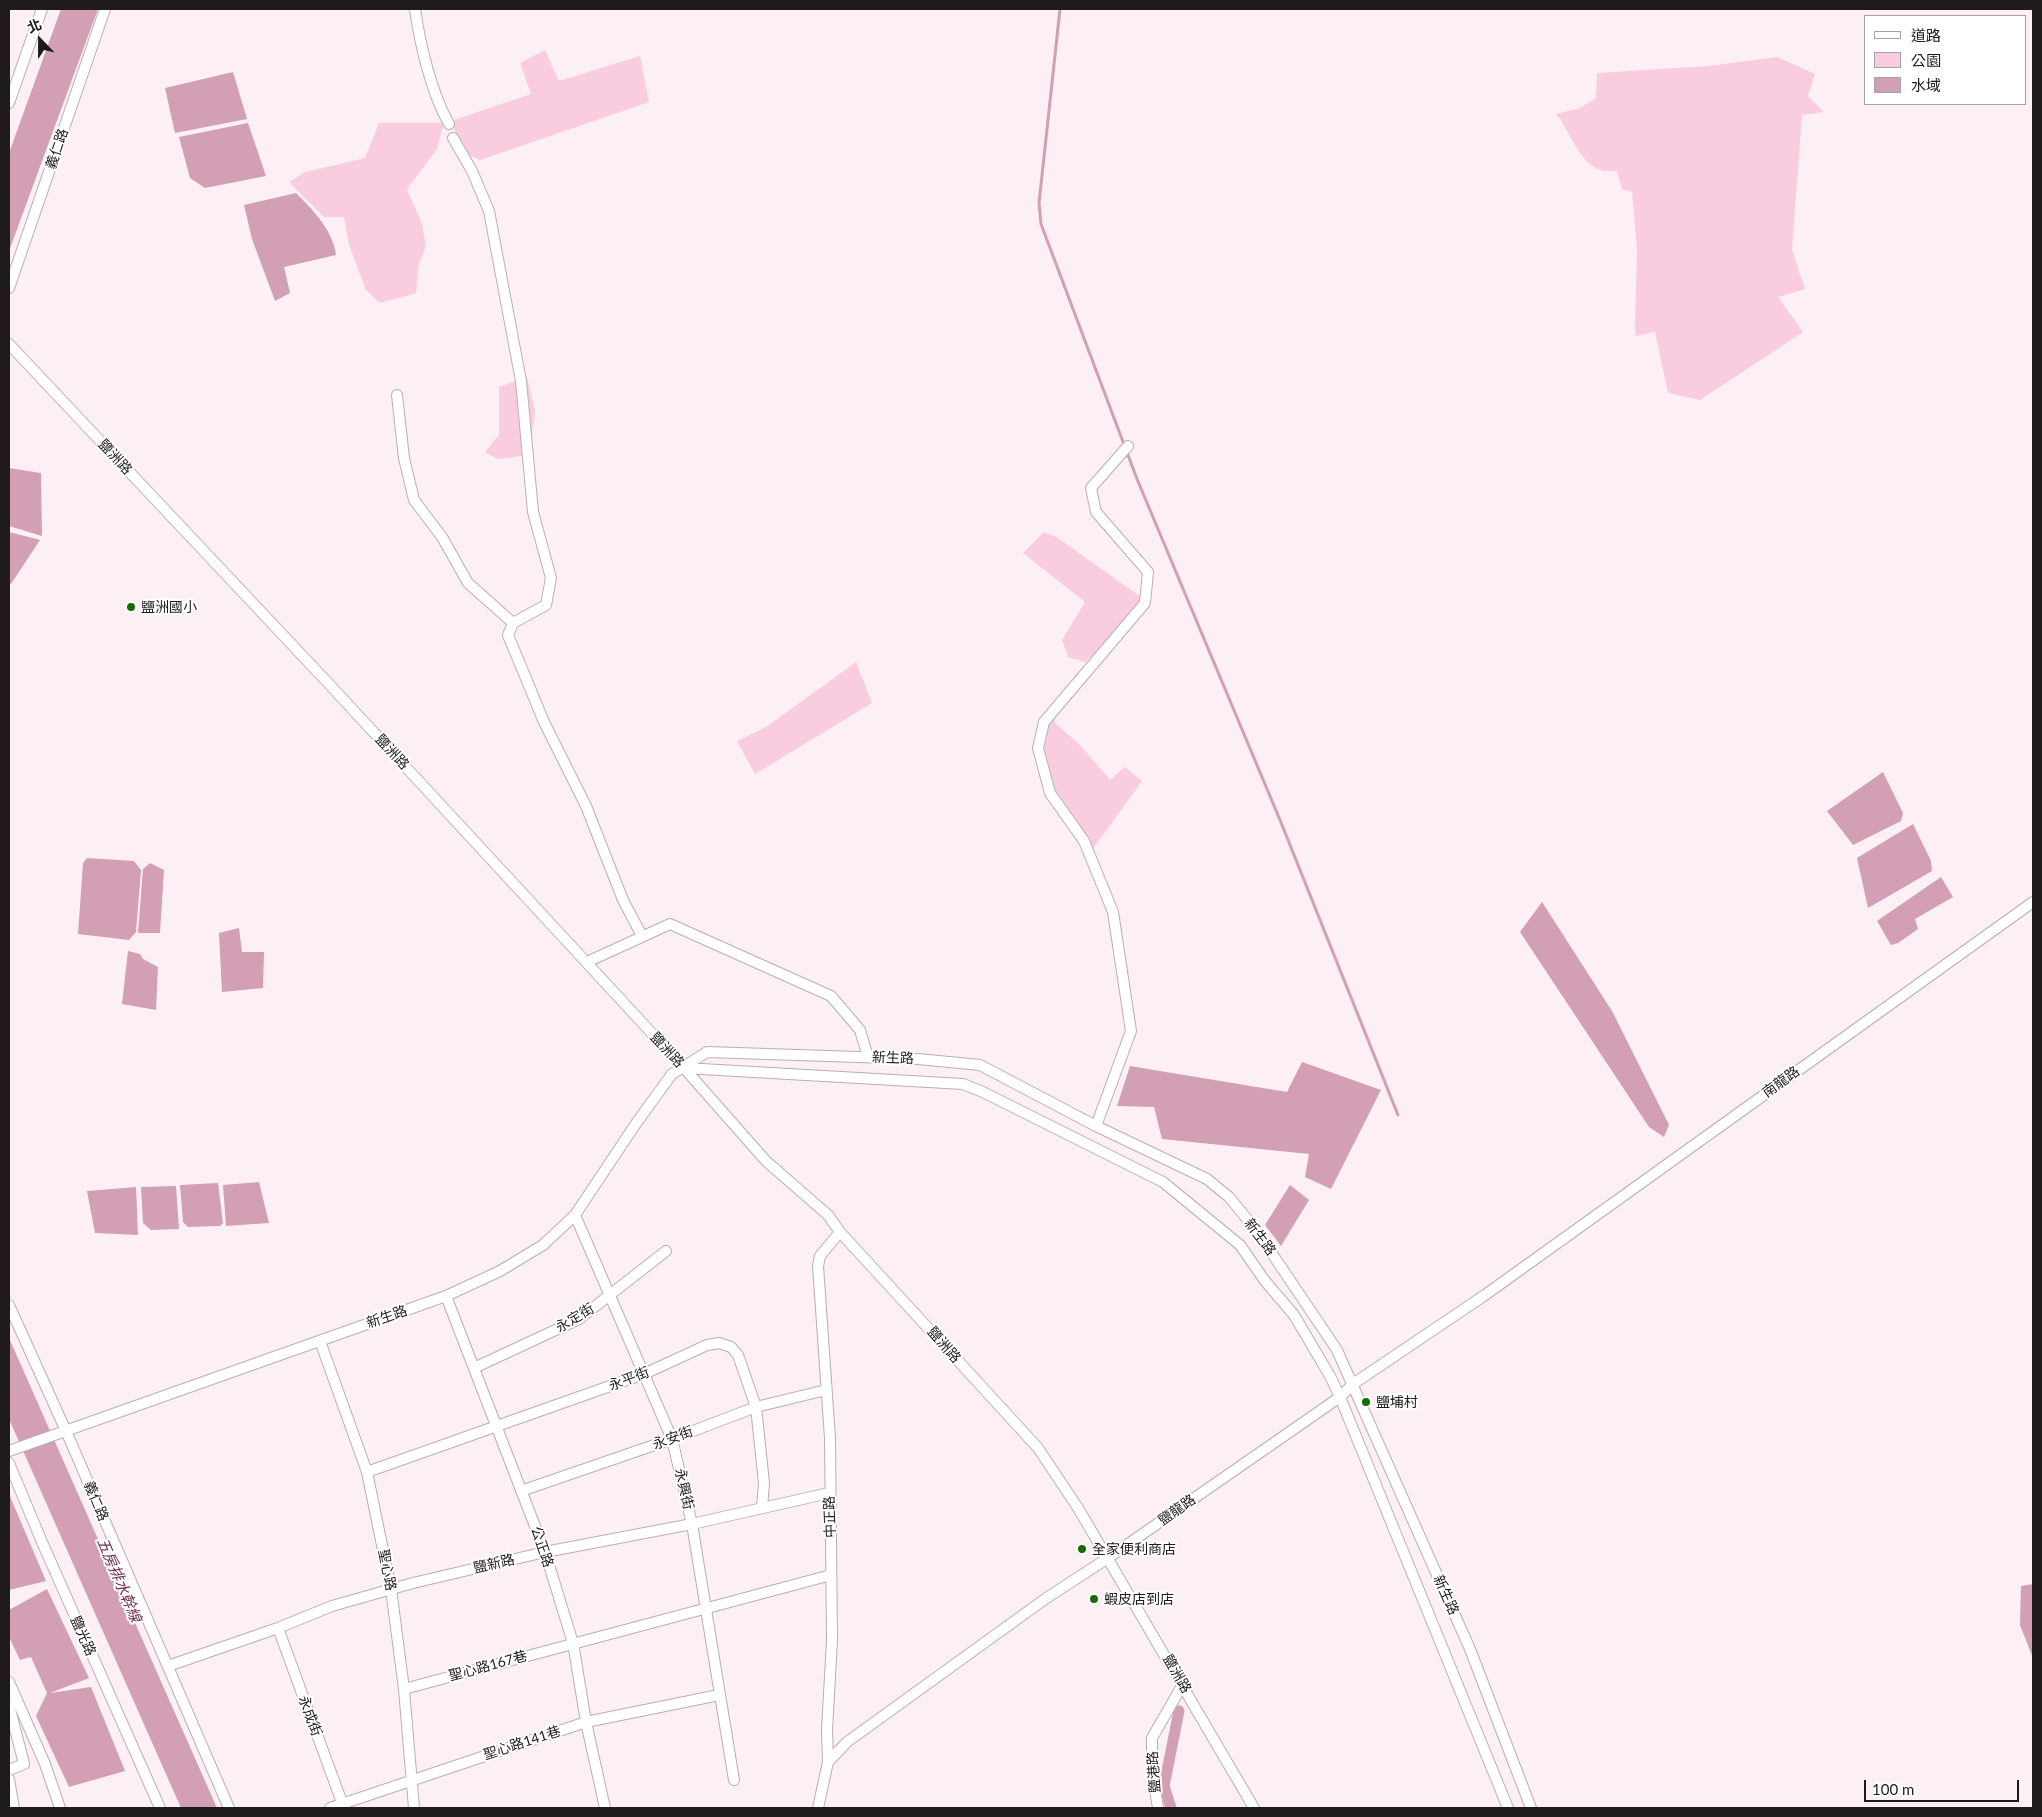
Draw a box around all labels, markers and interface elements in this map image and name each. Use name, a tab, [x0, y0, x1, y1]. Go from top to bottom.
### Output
north arrow	[15, 15, 65, 65]
text: 北	[25, 15, 44, 36]
legend	[1864, 15, 2027, 105]
text: 道路	[1911, 26, 1941, 44]
text: 公園	[1911, 51, 1941, 69]
text: 水域	[1911, 76, 1941, 94]
street label: 義仁路	[42, 126, 72, 172]
street label: 鹽洲路	[95, 436, 135, 478]
place label: 鹽洲國小	[141, 599, 197, 615]
marker: 鹽洲國小	[125, 601, 137, 613]
street label: 鹽洲路	[372, 731, 412, 773]
street label: 鹽洲路	[647, 1029, 687, 1071]
street label: 新生路	[872, 1049, 914, 1067]
street label: 南龍路	[1759, 1063, 1803, 1101]
street label: 新生路	[1241, 1215, 1279, 1259]
street label: 永定街	[553, 1300, 597, 1336]
street label: 新生路	[364, 1302, 410, 1332]
street label: 鹽洲路	[924, 1324, 964, 1366]
street label: 永平街	[606, 1364, 652, 1394]
place label: 鹽埔村	[1376, 1394, 1418, 1410]
marker: 鹽埔村	[1360, 1396, 1372, 1408]
street label: 永安街	[650, 1423, 696, 1453]
street label: 永興街	[671, 1467, 697, 1511]
street label: 義仁路	[80, 1478, 112, 1524]
street label: 鹽龍路	[1155, 1491, 1199, 1529]
street label: 中正路	[821, 1496, 839, 1538]
street label: 公正路	[527, 1524, 557, 1570]
water label: 五房排水幹線	[93, 1535, 145, 1625]
place label: 全家便利商店	[1092, 1541, 1176, 1557]
marker: 全家便利商店	[1076, 1543, 1088, 1555]
street label: 聖心路	[375, 1548, 399, 1592]
street label: 鹽新路	[472, 1551, 516, 1577]
street label: 新生路	[1430, 1572, 1462, 1618]
place label: 蝦皮店到店	[1104, 1591, 1174, 1607]
marker: 蝦皮店到店	[1088, 1593, 1100, 1605]
street label: 鹽光路	[67, 1613, 99, 1659]
street label: 聖心路167巷	[447, 1647, 529, 1685]
street label: 鹽洲路	[1159, 1652, 1195, 1696]
street label: 永成街	[295, 1693, 325, 1739]
street label: 聖心路141巷	[481, 1723, 563, 1763]
street label: 鹽港路	[1144, 1750, 1164, 1794]
scale bar	[1867, 1770, 2022, 1802]
text: 100 m	[1872, 1780, 1914, 1798]

